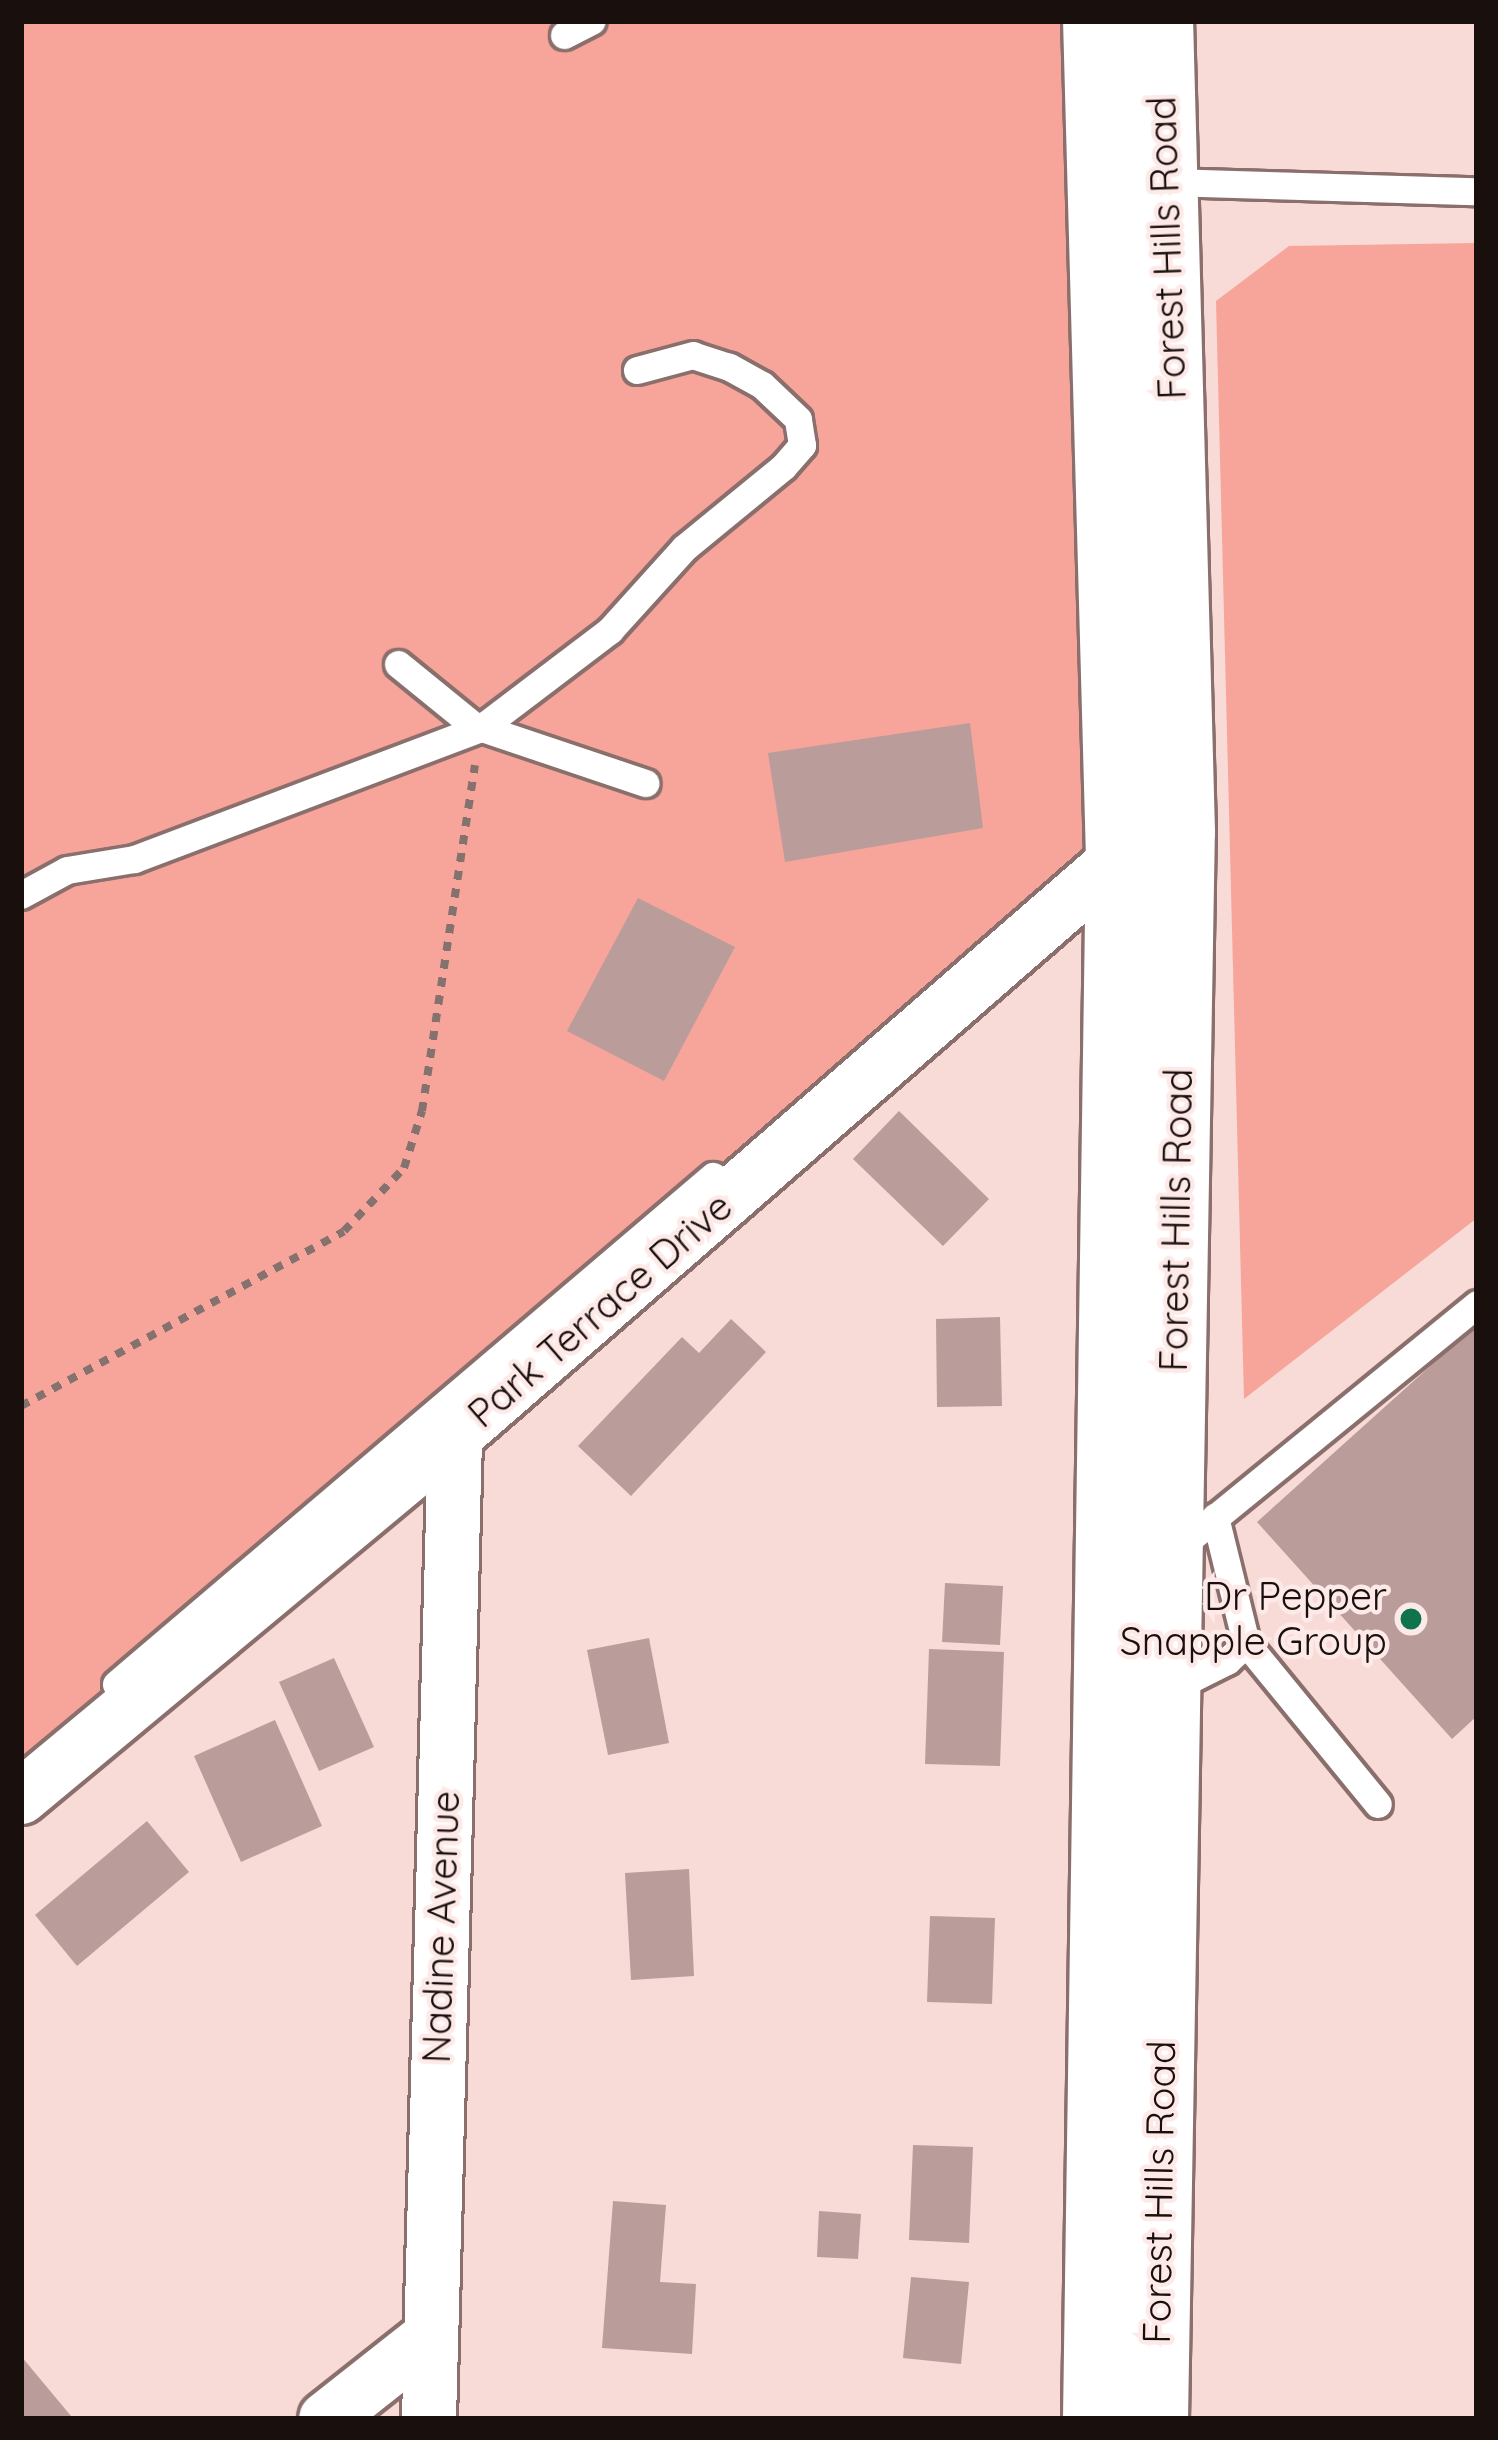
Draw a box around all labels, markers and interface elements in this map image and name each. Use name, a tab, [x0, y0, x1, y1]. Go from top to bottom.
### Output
street label: Forest Hills Road	[1138, 96, 1196, 400]
street label: Forest Hills Road	[1150, 1068, 1202, 1372]
street label: Park Terrace Drive	[459, 1183, 741, 1437]
place label: Dr Pepper Snapple Group	[1120, 1574, 1387, 1665]
marker: Dr Pepper Snapple Group	[1398, 1606, 1424, 1632]
street label: Nadine Avenue	[413, 1790, 469, 2064]
street label: Forest Hills Road	[1133, 2040, 1185, 2344]

